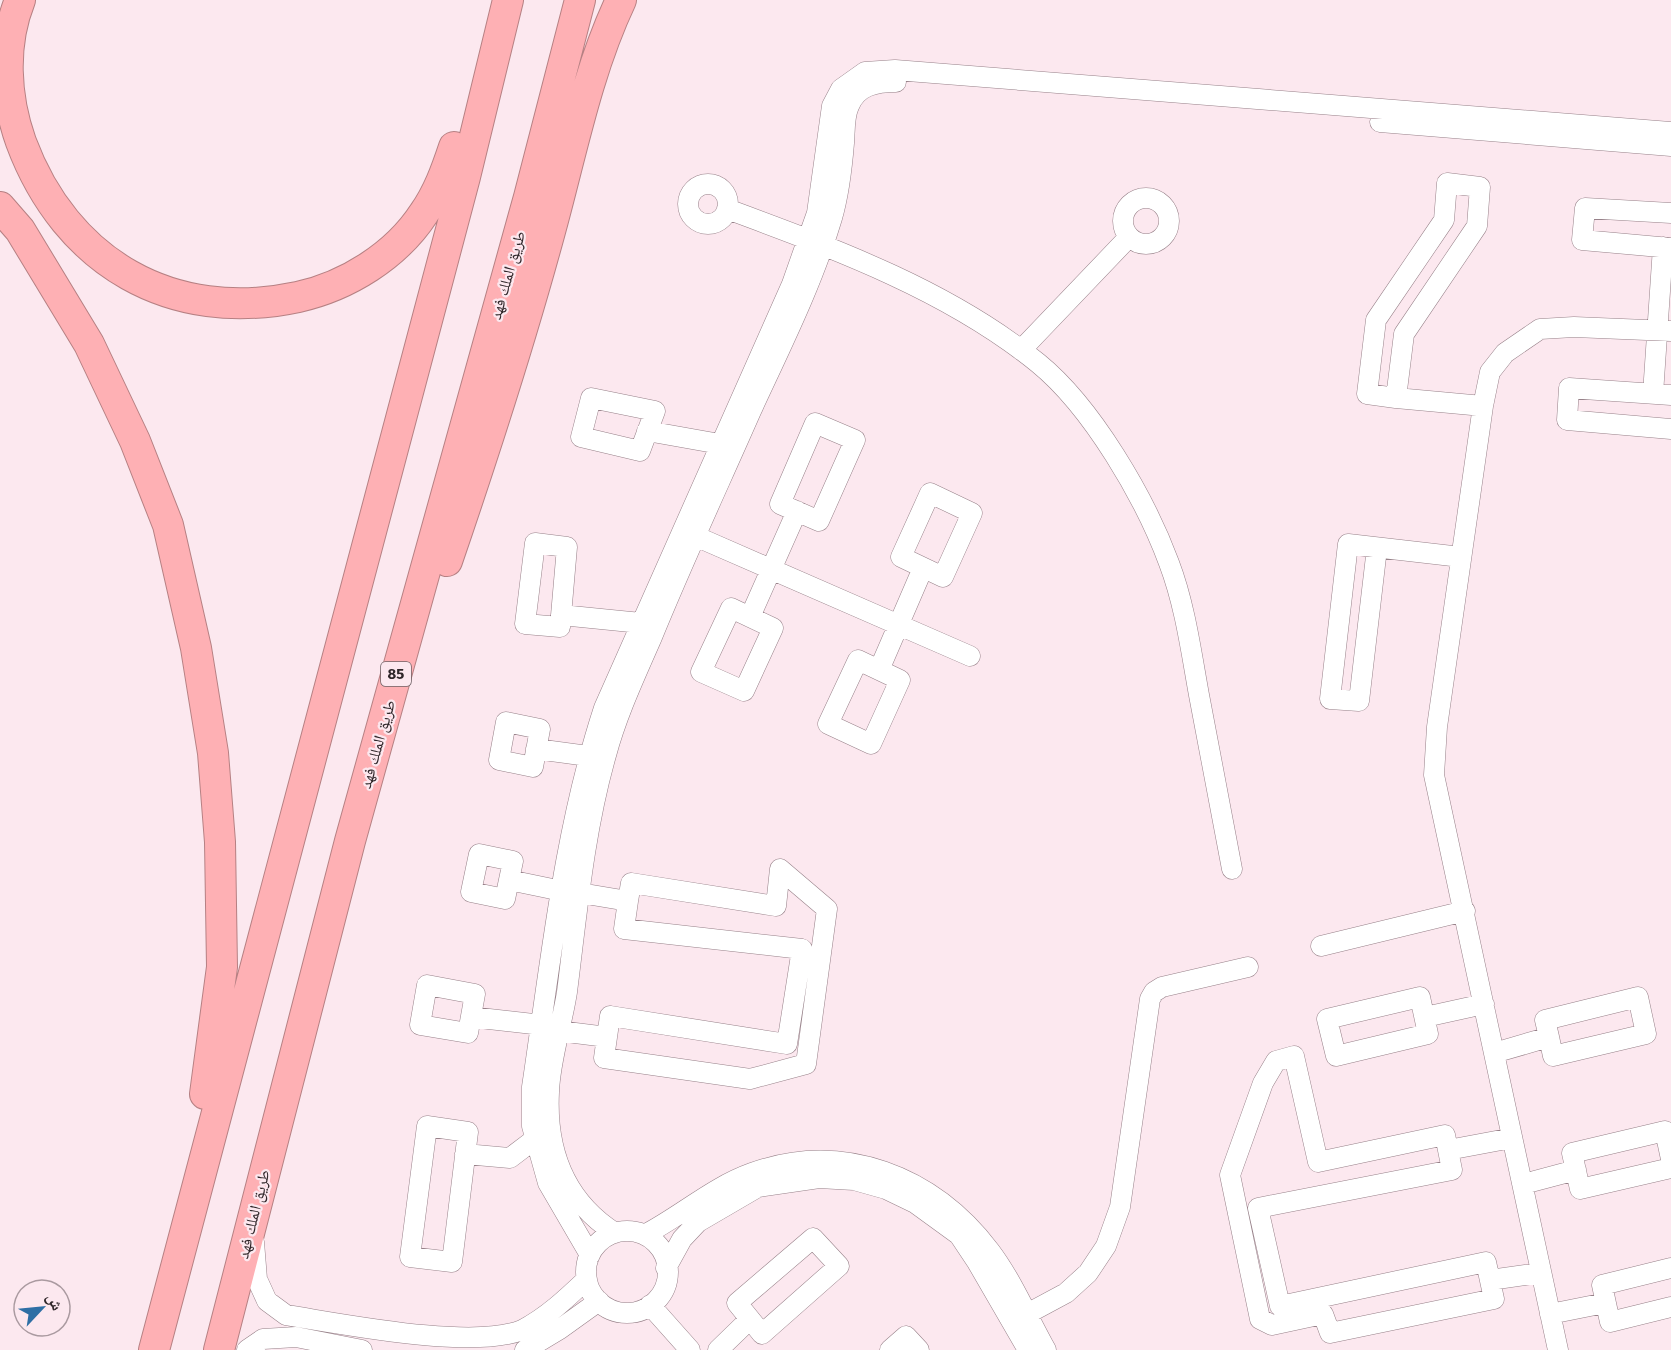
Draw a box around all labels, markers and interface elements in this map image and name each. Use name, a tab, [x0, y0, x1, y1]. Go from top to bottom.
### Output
street label: طريق الملك فهد	[486, 229, 530, 322]
road number: 85	[381, 662, 411, 686]
street label: طريق الملك فهد	[356, 698, 400, 791]
street label: طريق الملك فهد	[233, 1168, 275, 1261]
north arrow	[12, 1278, 72, 1338]
text: ش	[43, 1290, 67, 1313]

